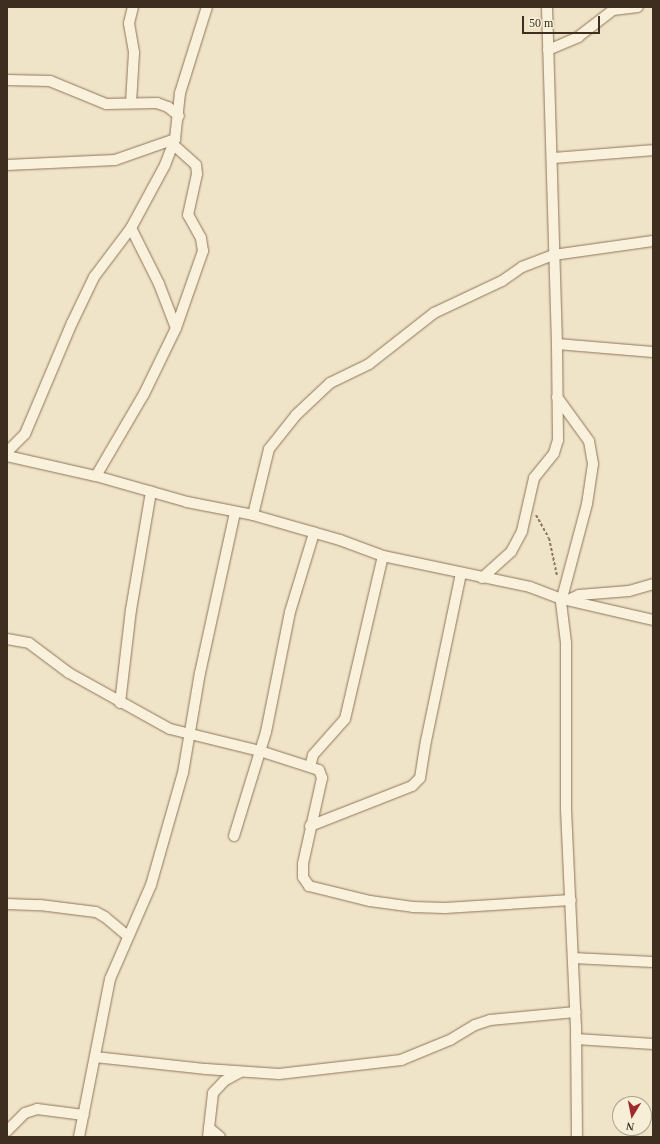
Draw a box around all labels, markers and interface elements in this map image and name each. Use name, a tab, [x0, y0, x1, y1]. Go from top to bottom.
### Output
scale bar	[524, 8, 602, 34]
text: 50 m	[529, 16, 553, 30]
north arrow	[612, 1096, 652, 1136]
text: N	[625, 1120, 635, 1133]

